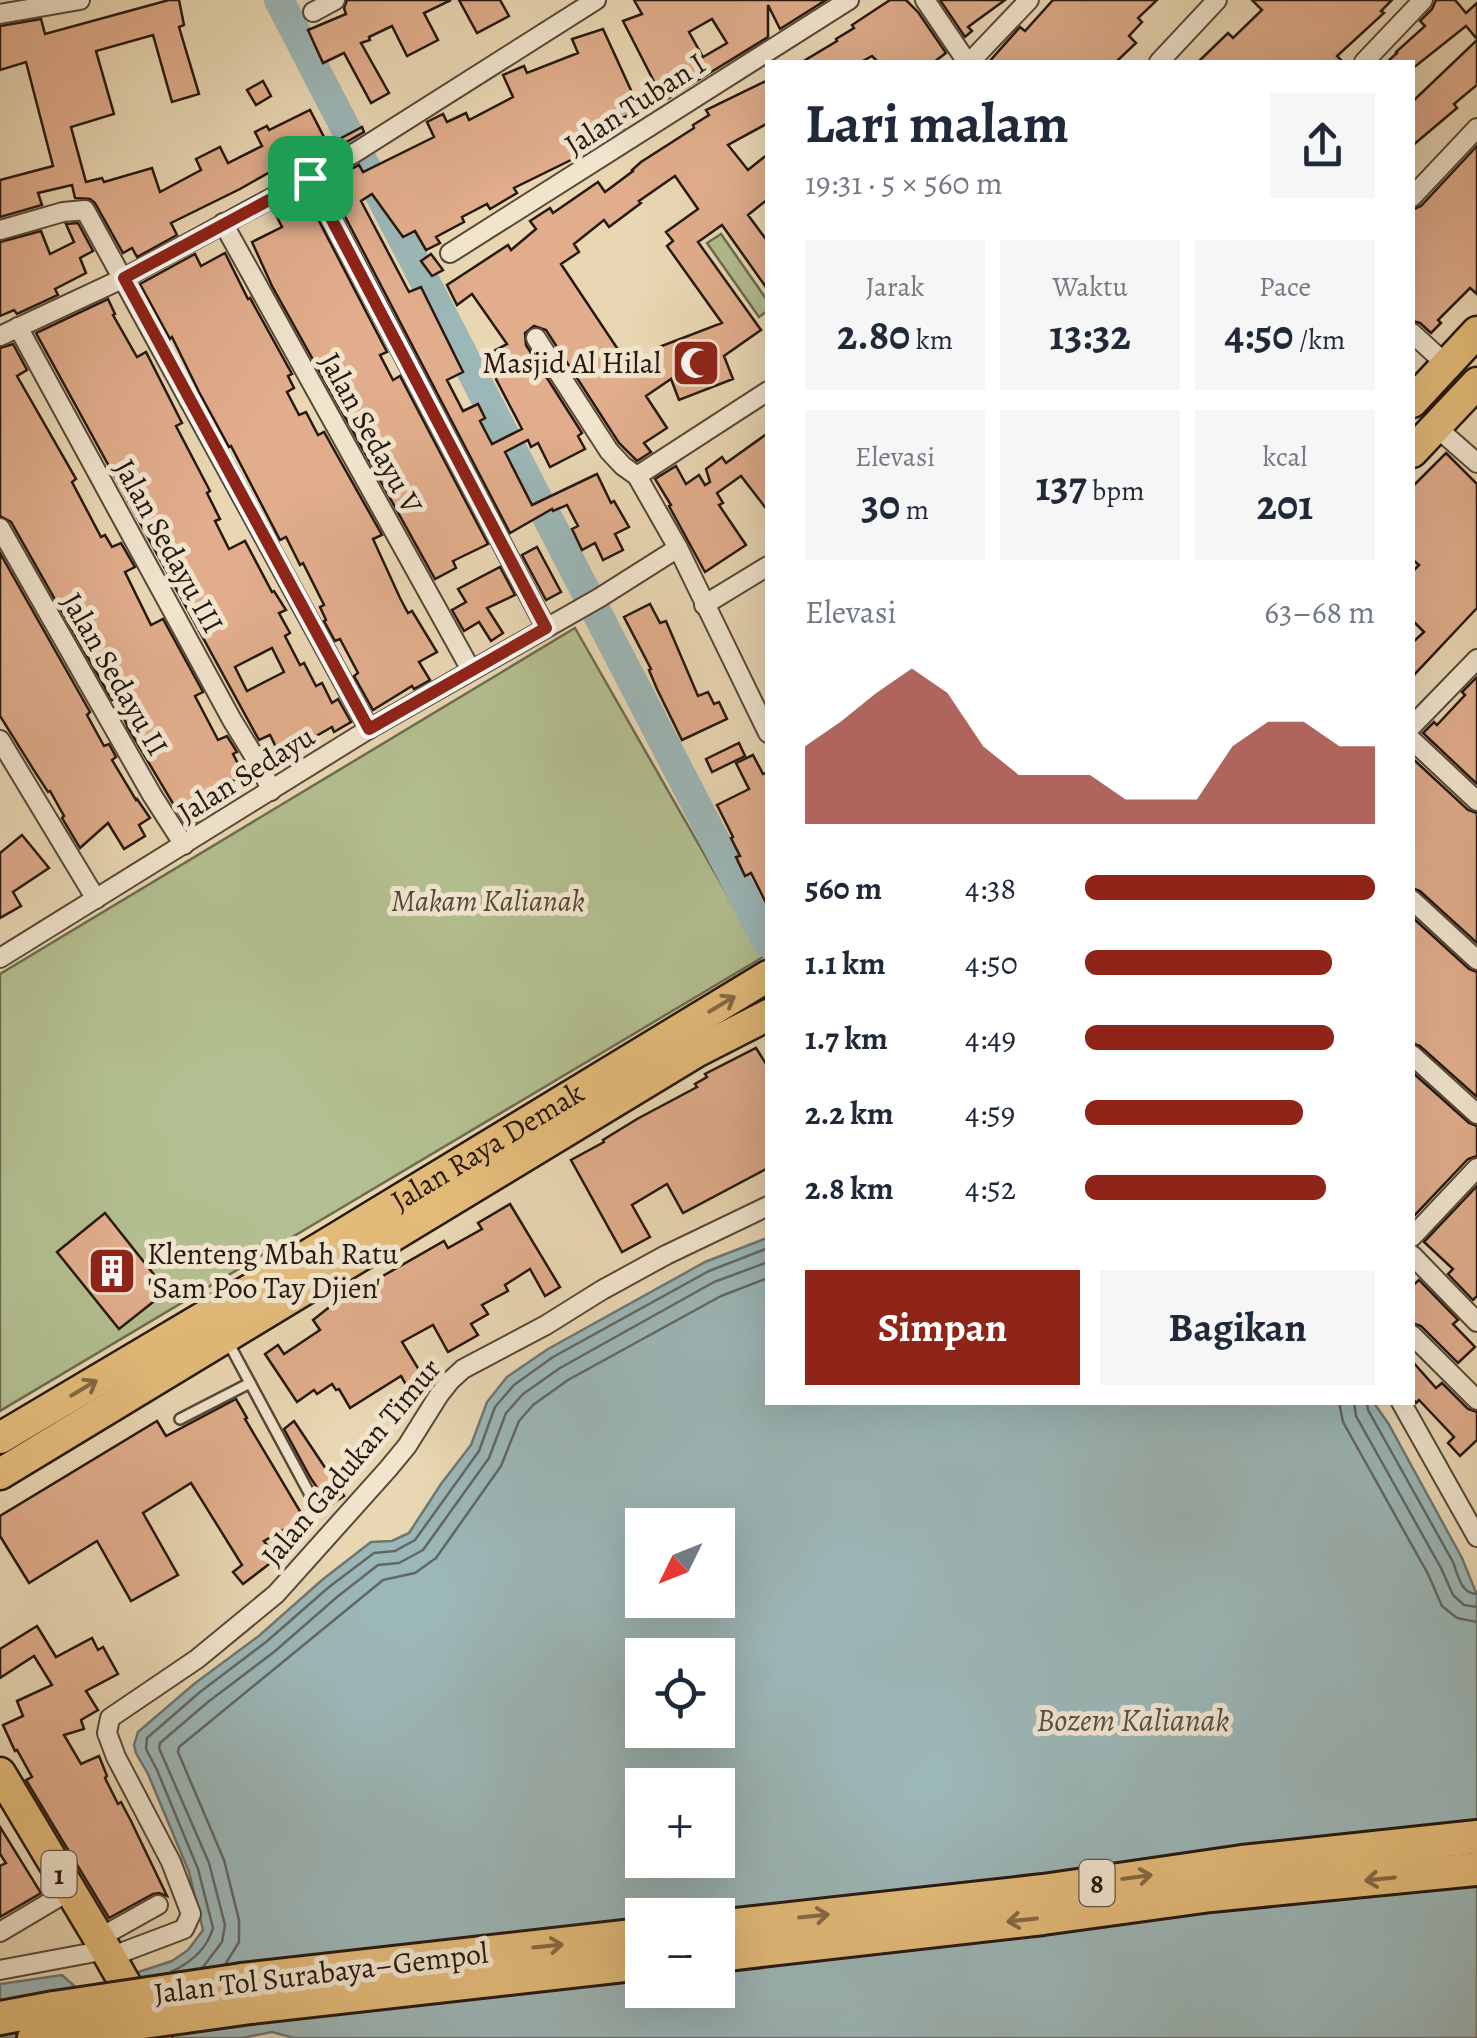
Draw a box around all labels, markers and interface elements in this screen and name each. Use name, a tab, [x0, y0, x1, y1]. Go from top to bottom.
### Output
street label: Jalan Tuban I	[557, 43, 713, 165]
text: Lari malam	[805, 86, 1069, 161]
button: share	[1270, 93, 1375, 198]
pin	[268, 136, 353, 221]
icon: arrive	[283, 151, 338, 206]
text: 19:31 · 5 × 560 m	[805, 161, 1003, 205]
text: Jarak	[866, 268, 924, 306]
text: Waktu	[1052, 268, 1128, 306]
text: Pace	[1259, 268, 1311, 306]
text: 2.80	[837, 306, 910, 363]
text: 13:32	[1049, 306, 1131, 363]
text: 4:50	[1225, 306, 1293, 363]
text: km	[910, 321, 953, 359]
text: /km	[1293, 321, 1345, 359]
mosque icon: Masjid Al Hilal	[670, 337, 722, 389]
place label: Masjid Al Hilal	[482, 343, 661, 383]
street label: Jalan Sedayu V	[310, 345, 432, 521]
text: Elevasi	[855, 438, 935, 476]
text: kcal	[1263, 438, 1307, 476]
street label: Jalan Sedayu III	[105, 452, 233, 640]
text: 137	[1036, 457, 1087, 514]
text: bpm	[1087, 472, 1144, 510]
text: 30	[861, 476, 900, 533]
text: 201	[1257, 476, 1313, 533]
text: m	[900, 491, 929, 529]
street label: Jalan Sedayu II	[52, 585, 178, 763]
text: Elevasi	[805, 590, 897, 634]
text: 63–68 m	[1264, 590, 1375, 634]
street label: Jalan Sedayu	[170, 716, 323, 832]
text: 560 m	[805, 866, 882, 910]
text: 4:38	[965, 866, 1016, 910]
park label: Makam Kalianak	[391, 881, 585, 921]
text: 1.1 km	[805, 941, 886, 985]
text: 4:50	[965, 941, 1018, 985]
one-way arrow	[707, 994, 736, 1014]
text: 1.7 km	[805, 1016, 888, 1060]
text: 4:49	[965, 1016, 1016, 1060]
street label: Jalan Raya Demak	[383, 1072, 592, 1220]
text: 2.2 km	[805, 1091, 894, 1135]
text: 4:59	[965, 1091, 1015, 1135]
text: 2.8 km	[805, 1166, 894, 1210]
text: 4:52	[965, 1166, 1016, 1210]
place label: Klenteng Mbah Ratu 'Sam Poo Tay Djien'	[147, 1234, 399, 1308]
building icon: Klenteng Mbah Ratu 'Sam Poo Tay Djien'	[86, 1245, 138, 1297]
button: Simpan	[805, 1270, 1080, 1385]
button: Bagikan	[1100, 1270, 1375, 1385]
street label: Jalan Gadukan Timur	[252, 1350, 450, 1574]
one-way arrow	[69, 1378, 98, 1398]
north arrow	[625, 1508, 735, 1618]
map controls	[625, 1508, 735, 2008]
button: locate	[625, 1638, 735, 1748]
water label: Bozem Kalianak	[1036, 1698, 1230, 1742]
button: +	[625, 1768, 735, 1878]
road number: 1	[42, 1851, 76, 1897]
road number: 8	[1080, 1860, 1114, 1906]
one-way arrow	[1120, 1868, 1153, 1886]
one-way arrow	[1364, 1870, 1397, 1889]
button: −	[625, 1898, 735, 2008]
one-way arrow	[798, 1906, 830, 1925]
one-way arrow	[1007, 1911, 1039, 1930]
street label: Jalan Tol Surabaya–Gempol	[152, 1933, 490, 2013]
one-way arrow	[531, 1936, 563, 1955]

